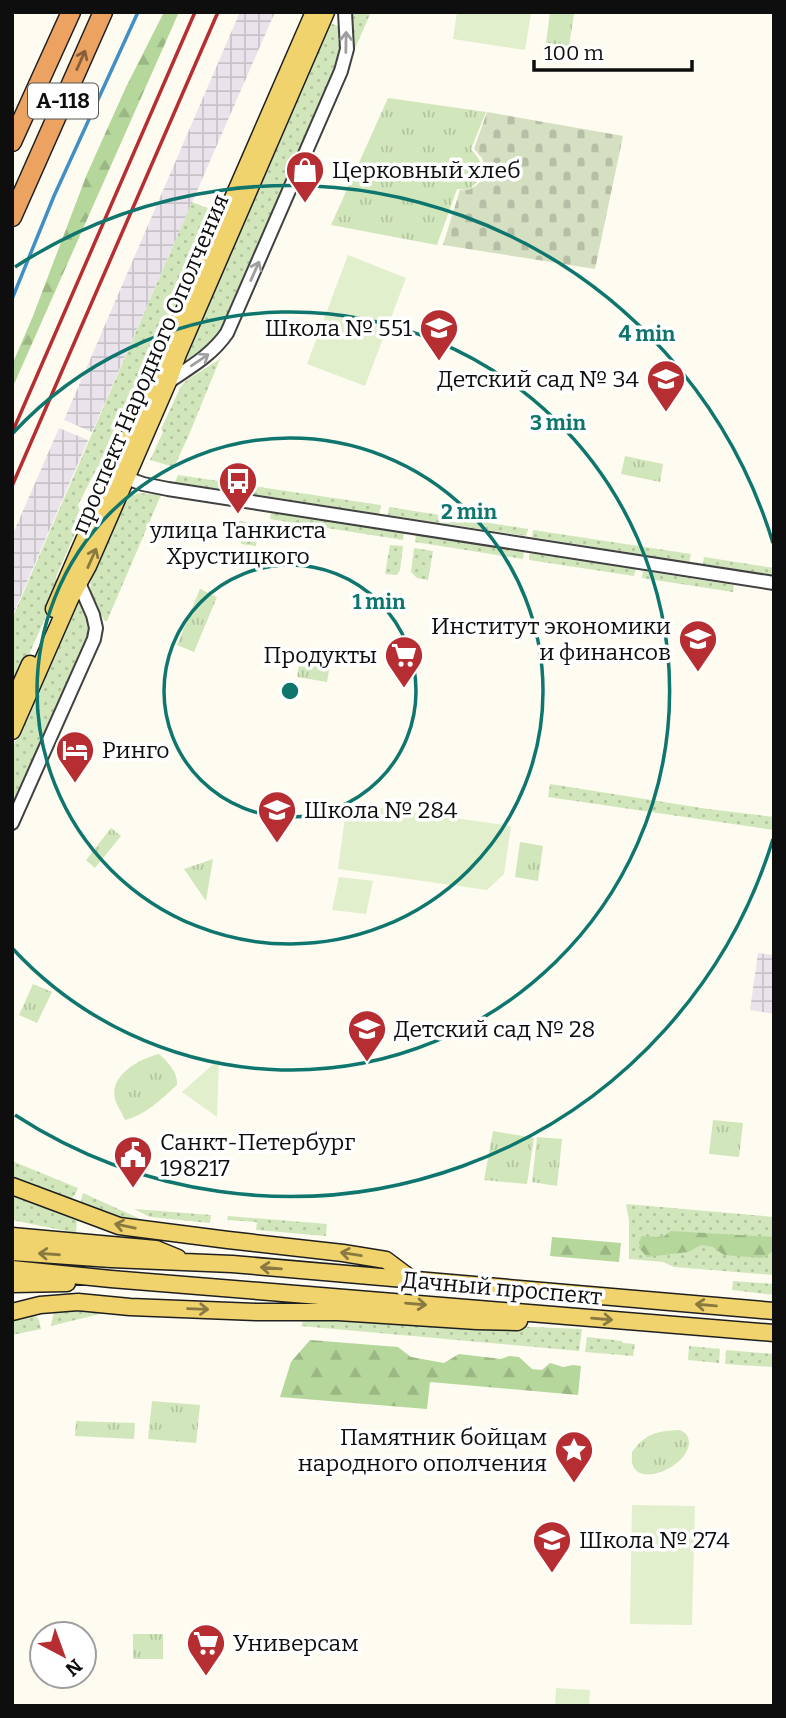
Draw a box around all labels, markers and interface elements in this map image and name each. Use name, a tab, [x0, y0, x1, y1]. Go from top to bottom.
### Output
scale bar	[534, 28, 692, 72]
one-way arrow	[339, 31, 353, 54]
text: 100 m	[544, 40, 604, 66]
one-way arrow	[75, 50, 88, 71]
road number: А-118	[28, 84, 98, 119]
shop icon: Церковный хлеб	[284, 149, 326, 204]
place label: Церковный хлеб	[332, 156, 521, 184]
street label: проспект Народного Ополчения	[66, 190, 234, 538]
one-way arrow	[249, 261, 262, 282]
school or university icon: Школа № 551	[418, 307, 460, 362]
place label: Школа № 551	[265, 314, 413, 342]
text: 4 min	[619, 321, 676, 347]
one-way arrow	[190, 353, 209, 367]
school or university icon: Детский сад № 34	[645, 358, 687, 413]
place label: Детский сад № 34	[437, 365, 640, 393]
text: 3 min	[530, 410, 587, 436]
bus stop icon: улица Танкиста Хрустицкого	[217, 460, 259, 515]
text: 2 min	[441, 499, 497, 525]
place label: улица Танкиста Хрустицкого	[149, 516, 326, 570]
one-way arrow	[85, 548, 99, 569]
text: 1 min	[352, 589, 406, 615]
place label: Институт экономики и финансов	[431, 612, 671, 666]
school or university icon: Институт экономики и финансов	[677, 618, 719, 673]
supermarket icon: Продукты	[383, 634, 425, 689]
place label: Продукты	[264, 641, 377, 669]
centre of rings	[278, 679, 302, 703]
hotel icon: Ринго	[54, 729, 96, 784]
place label: Ринго	[102, 736, 170, 764]
school or university icon: Школа № 284	[256, 789, 298, 844]
place label: Школа № 284	[304, 796, 458, 824]
school or university icon: Детский сад № 28	[346, 1008, 388, 1063]
place label: Детский сад № 28	[394, 1015, 595, 1043]
place label: Санкт-Петербург 198217	[160, 1128, 355, 1182]
public building icon: Санкт-Петербург 198217	[112, 1134, 154, 1189]
one-way arrow	[114, 1219, 137, 1233]
one-way arrow	[38, 1247, 61, 1260]
one-way arrow	[340, 1247, 363, 1260]
one-way arrow	[260, 1261, 283, 1274]
street label: Дачный проспект	[401, 1265, 603, 1311]
one-way arrow	[404, 1298, 426, 1311]
one-way arrow	[695, 1298, 718, 1311]
one-way arrow	[187, 1303, 210, 1316]
one-way arrow	[590, 1313, 613, 1326]
place label: Памятник бойцам народного ополчения	[298, 1423, 547, 1477]
place icon: Памятник бойцам народного ополчения	[553, 1429, 595, 1484]
school or university icon: Школа № 274	[531, 1519, 573, 1574]
place label: Школа № 274	[579, 1526, 730, 1554]
north arrow	[28, 1620, 98, 1690]
supermarket icon: Универсам	[185, 1622, 227, 1677]
place label: Универсам	[233, 1629, 359, 1657]
text: N	[60, 1654, 87, 1681]

